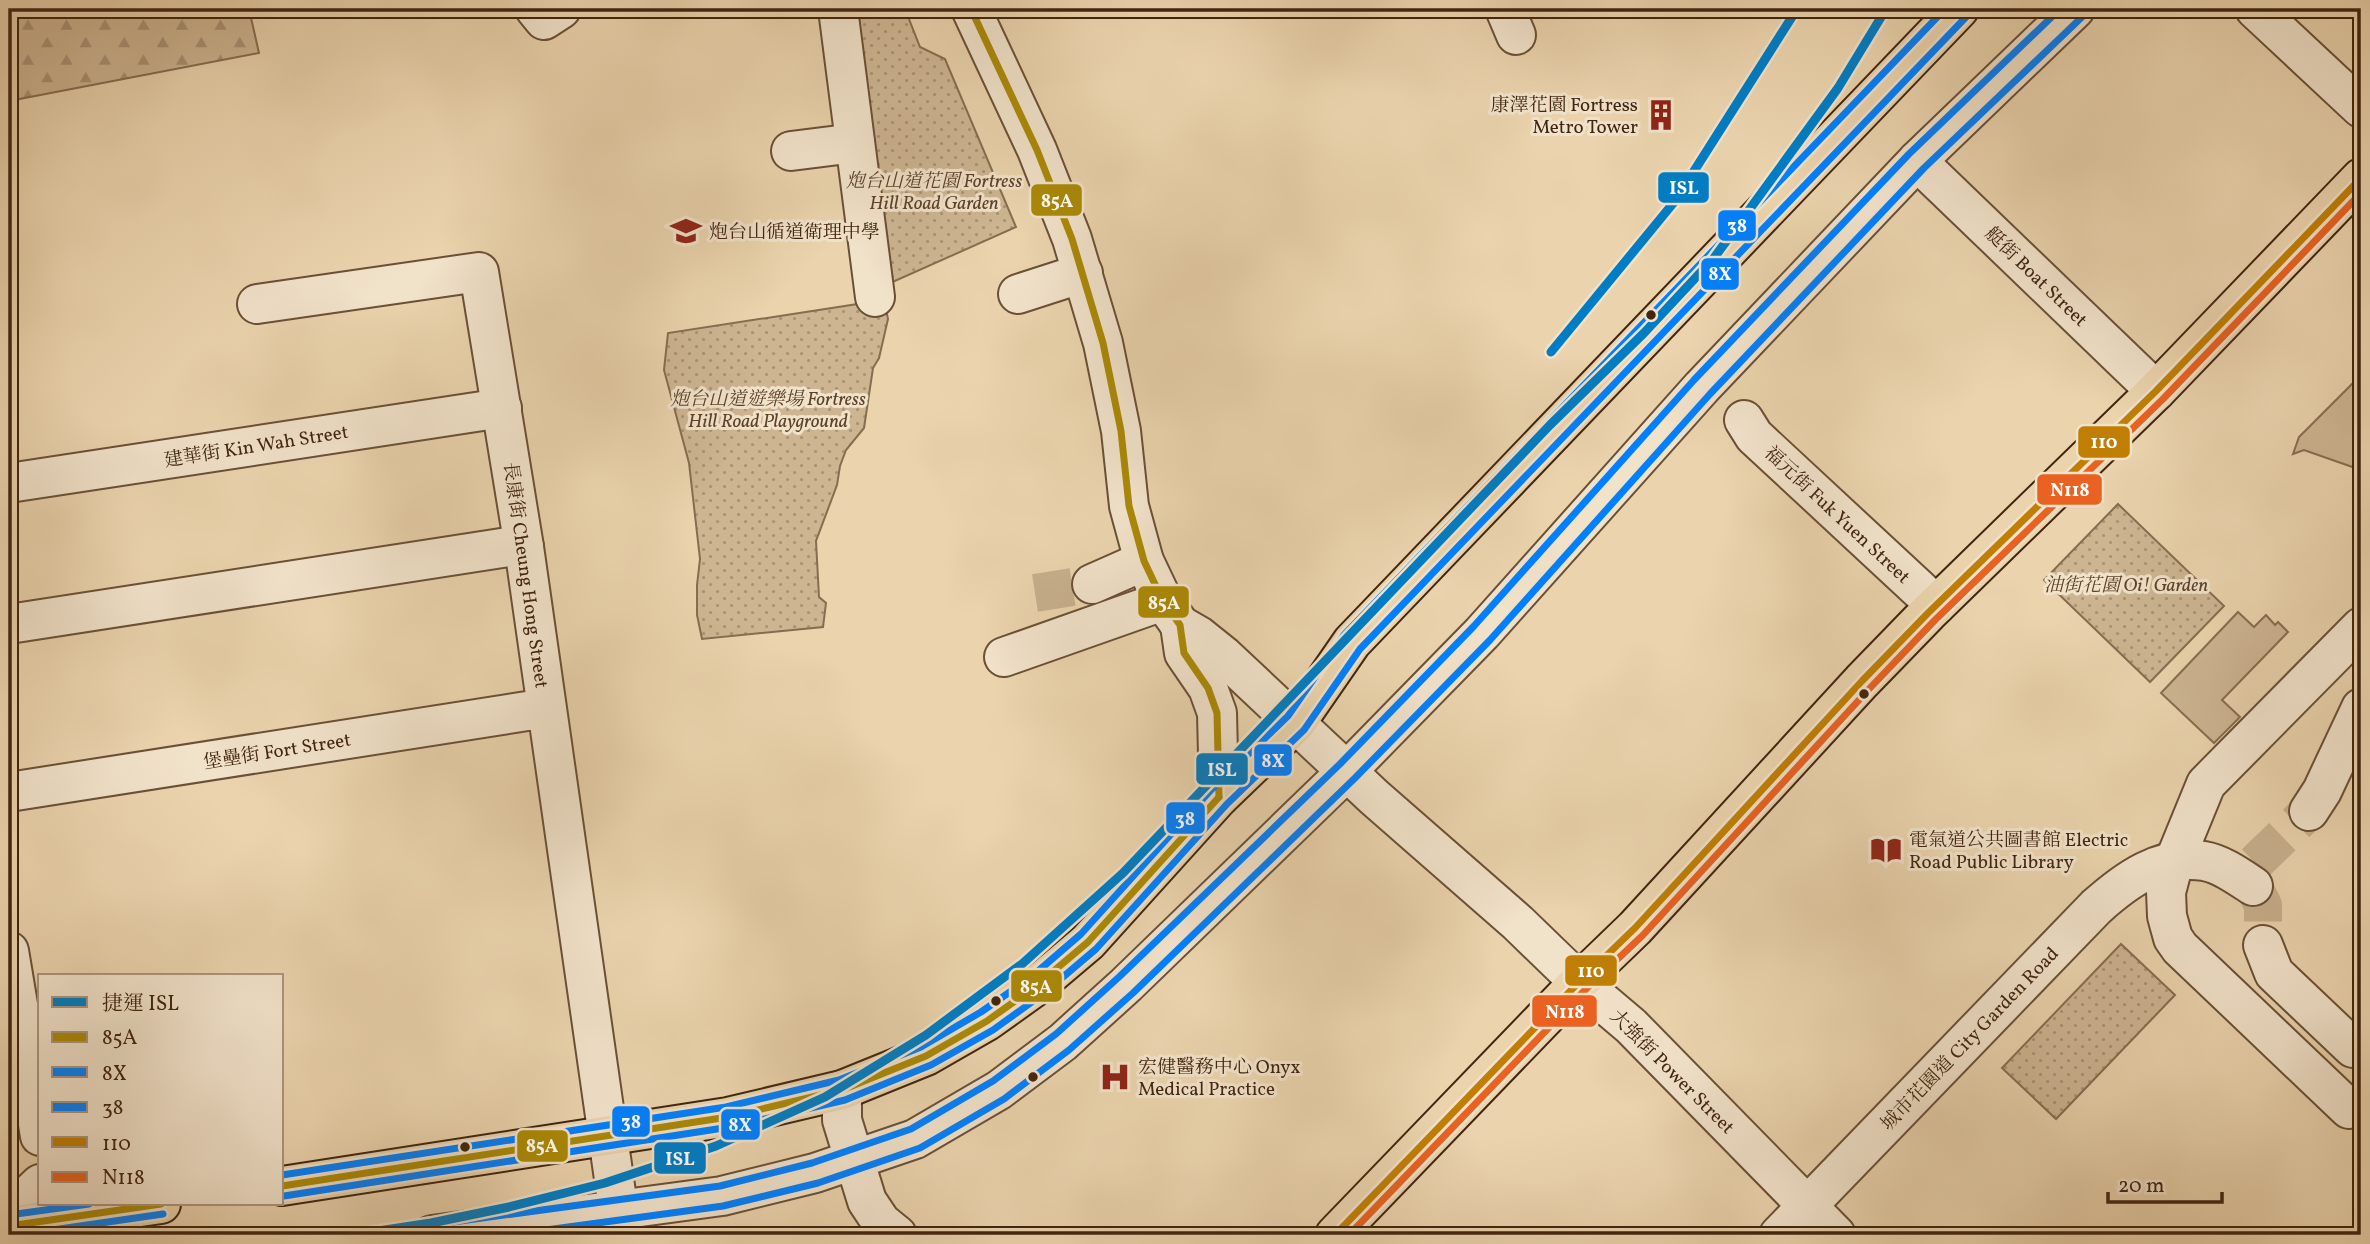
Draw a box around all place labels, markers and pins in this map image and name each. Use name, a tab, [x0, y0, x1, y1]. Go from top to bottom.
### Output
place label: 康澤花園 Fortress Metro Tower	[1491, 93, 1638, 141]
building icon: 康澤花園 Fortress Metro Tower	[1644, 98, 1678, 132]
school or university icon: 炮台山循道衛理中學	[669, 214, 703, 248]
place label: 炮台山循道衛理中學	[709, 220, 880, 246]
unlabelled marker	[1644, 308, 1658, 322]
unlabelled marker	[1857, 687, 1871, 701]
place label: 電氣道公共圖書館 Electric Road Public Library	[1909, 828, 2128, 876]
library icon: 電氣道公共圖書館 Electric Road Public Library	[1869, 833, 1903, 867]
unlabelled marker	[989, 994, 1003, 1008]
place label: 宏健醫務中心 Onyx Medical Practice	[1138, 1055, 1301, 1103]
hospital icon: 宏健醫務中心 Onyx Medical Practice	[1098, 1060, 1132, 1094]
unlabelled marker	[1026, 1070, 1040, 1084]
unlabelled marker	[458, 1140, 472, 1154]

